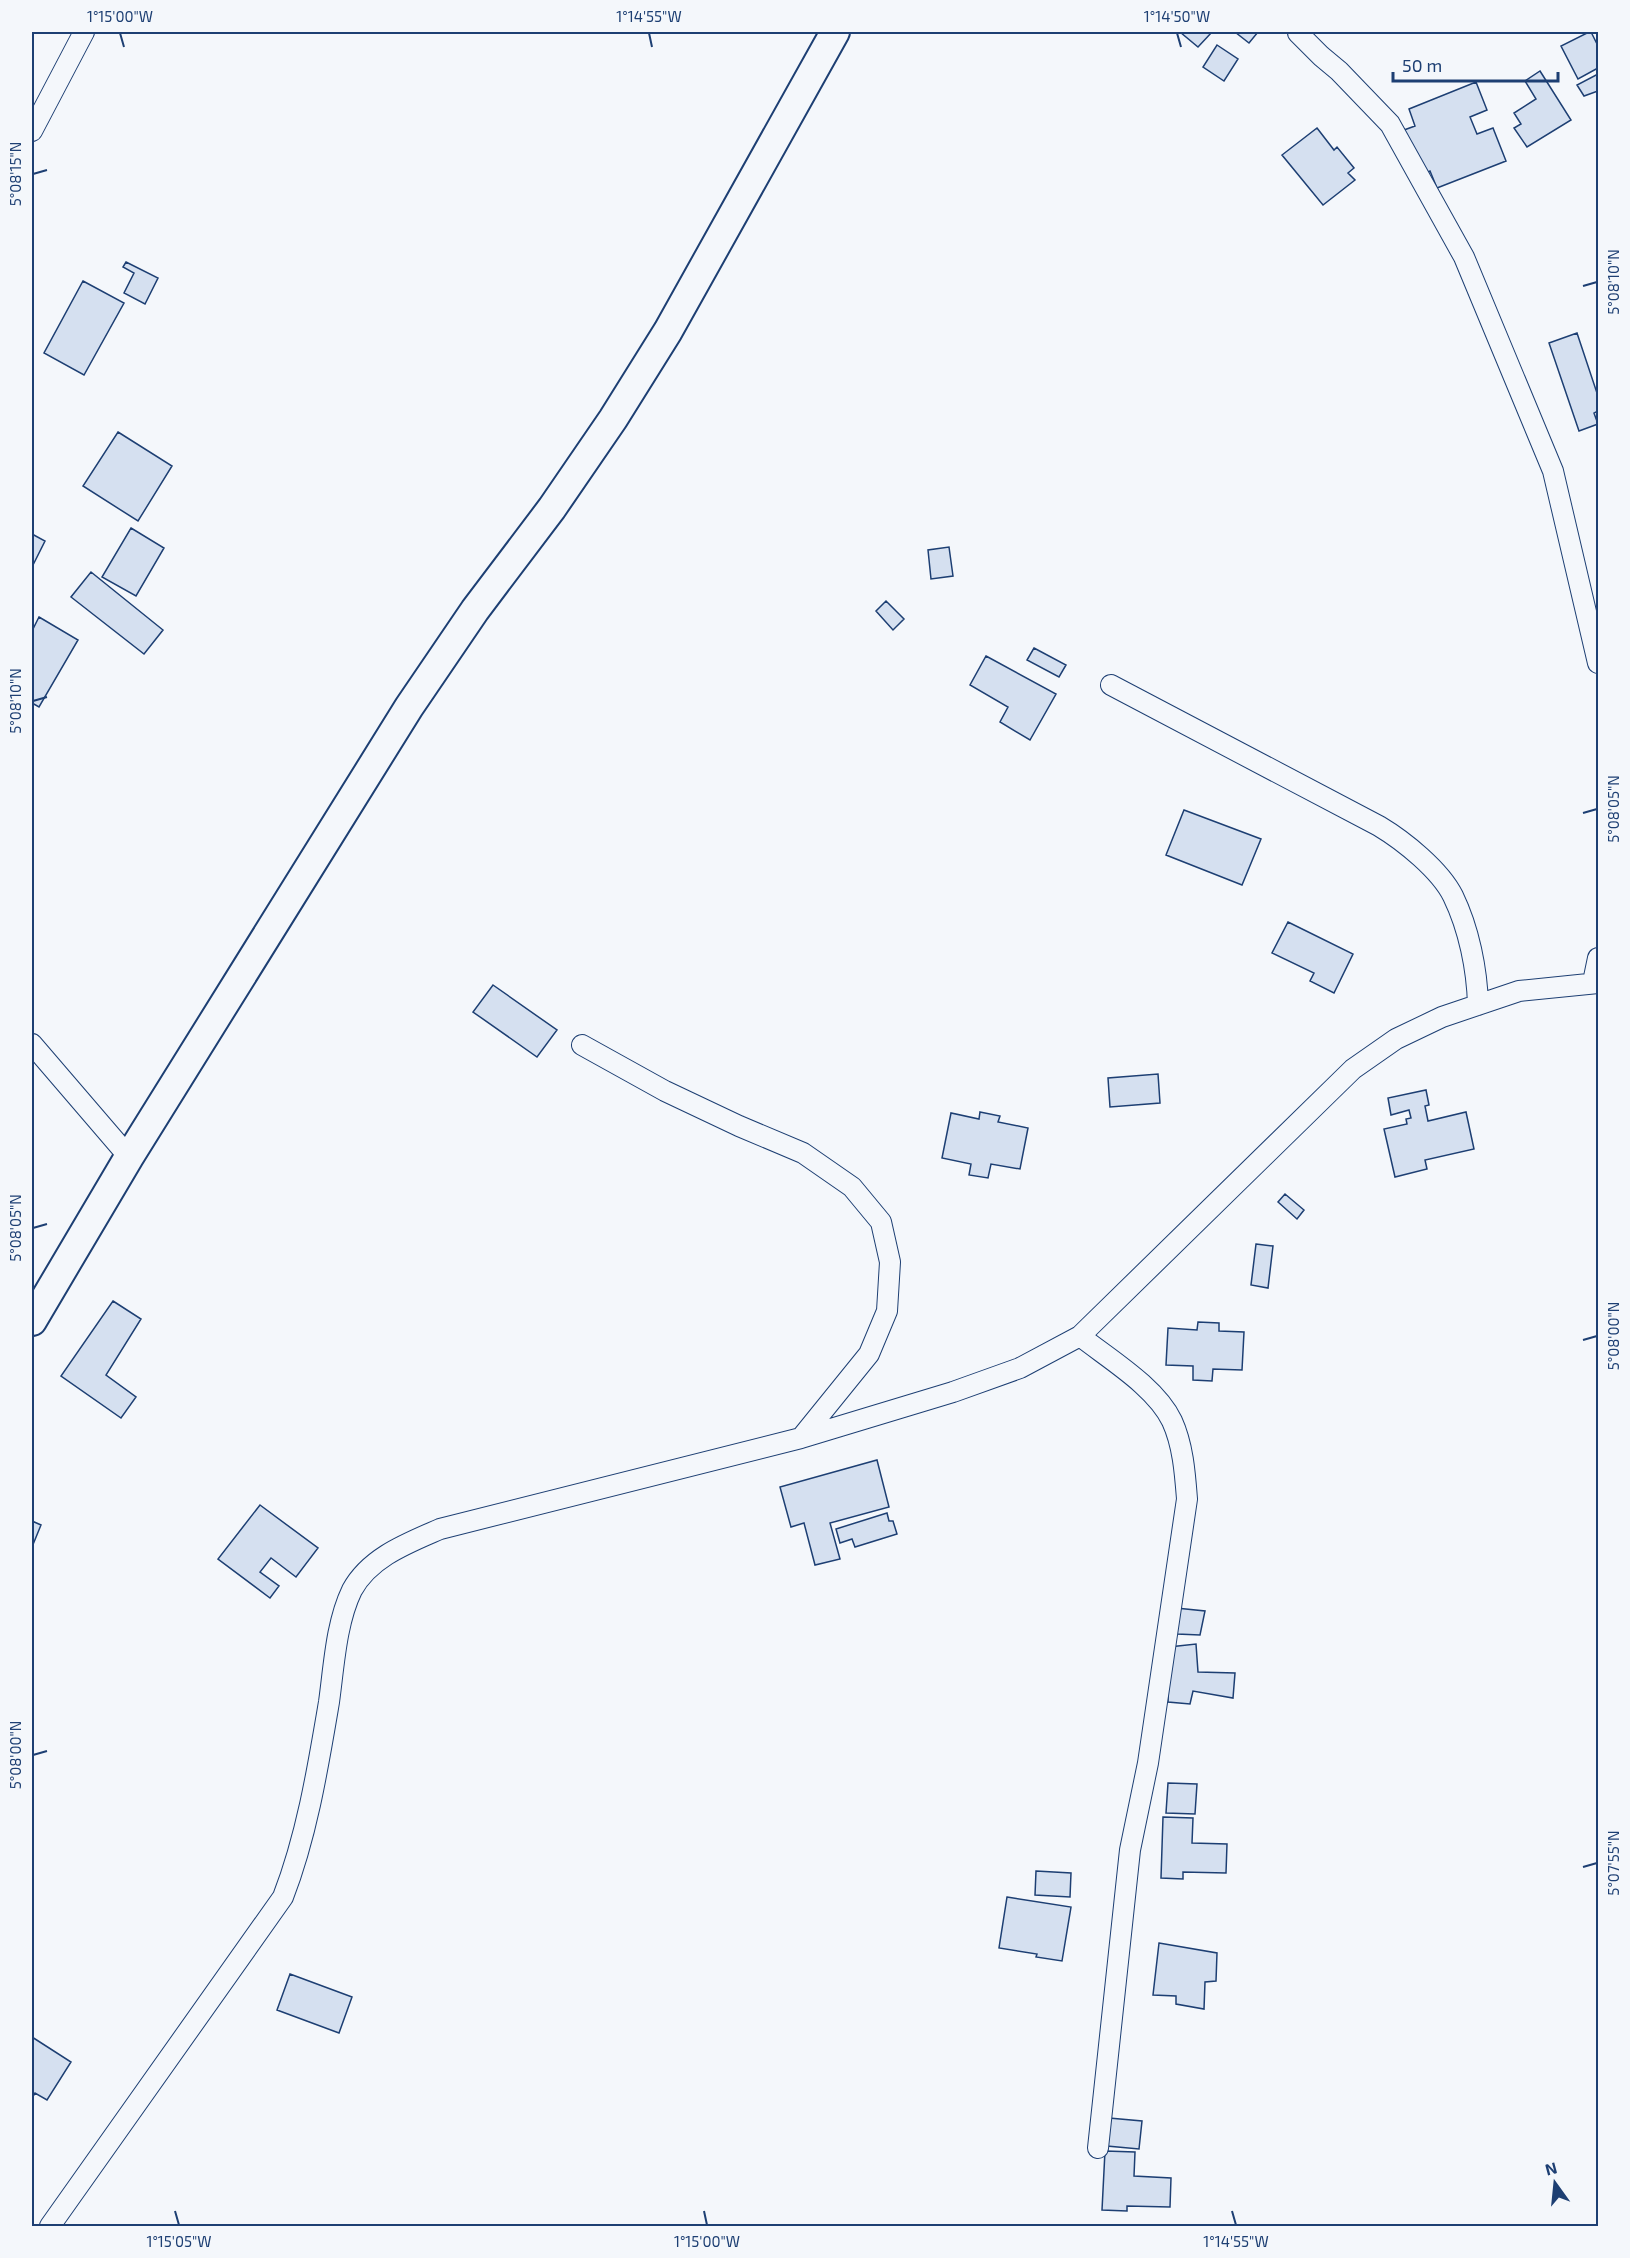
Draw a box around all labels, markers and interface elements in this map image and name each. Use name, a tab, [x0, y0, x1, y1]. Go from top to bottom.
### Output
text: 1°15'00"W	[87, 7, 153, 25]
text: 1°14'55"W	[616, 7, 682, 25]
text: 1°14'50"W	[1144, 7, 1210, 25]
scale bar	[1393, 45, 1558, 83]
text: 50 m	[1402, 54, 1442, 76]
text: 5°08'15"N	[6, 142, 24, 206]
text: 5°08'10"N	[1604, 249, 1622, 315]
text: 5°08'10"N	[6, 668, 24, 734]
text: 5°08'05"N	[1604, 775, 1622, 843]
text: 5°08'05"N	[6, 1194, 24, 1262]
text: 5°08'00"N	[1604, 1302, 1622, 1370]
text: 5°08'00"N	[6, 1721, 24, 1789]
text: 5°07'55"N	[1604, 1830, 1622, 1896]
north arrow	[1525, 2153, 1585, 2213]
text: N	[1543, 2157, 1559, 2179]
text: 1°15'05"W	[146, 2232, 212, 2250]
text: 1°15'00"W	[674, 2232, 740, 2250]
text: 1°14'55"W	[1203, 2232, 1269, 2250]

